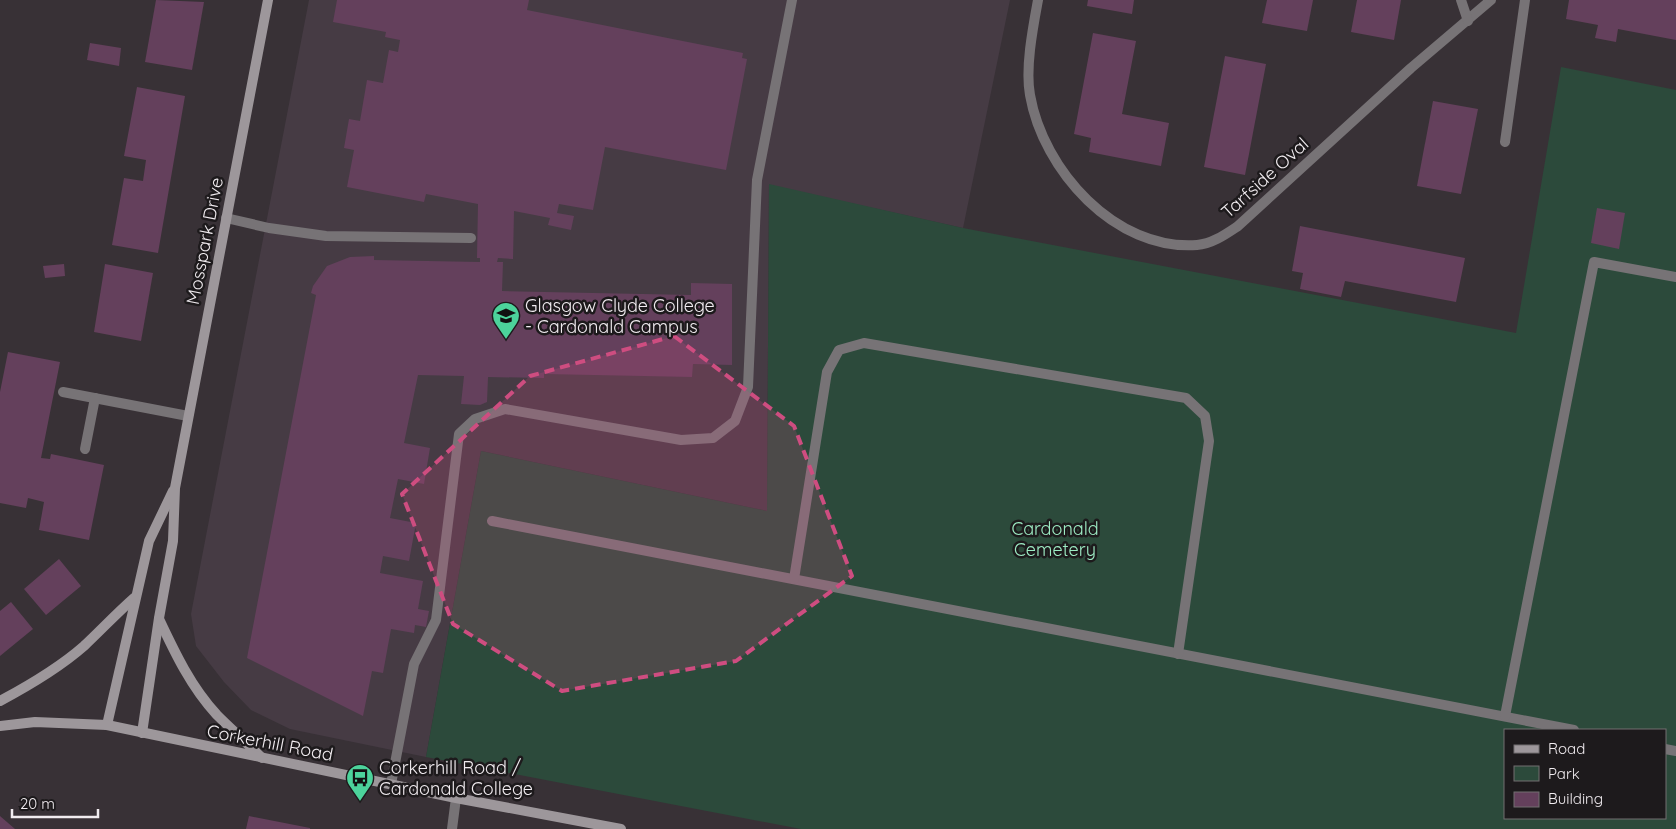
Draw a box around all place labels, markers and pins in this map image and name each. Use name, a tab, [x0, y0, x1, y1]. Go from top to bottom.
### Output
place label: Glasgow Clyde College - Cardonald Campus	[525, 294, 715, 338]
school or university icon: Glasgow Clyde College - Cardonald Campus	[491, 301, 521, 340]
place label: Corkerhill Road / Cardonald College	[379, 756, 533, 800]
bus stop icon: Corkerhill Road / Cardonald College	[345, 763, 375, 802]

